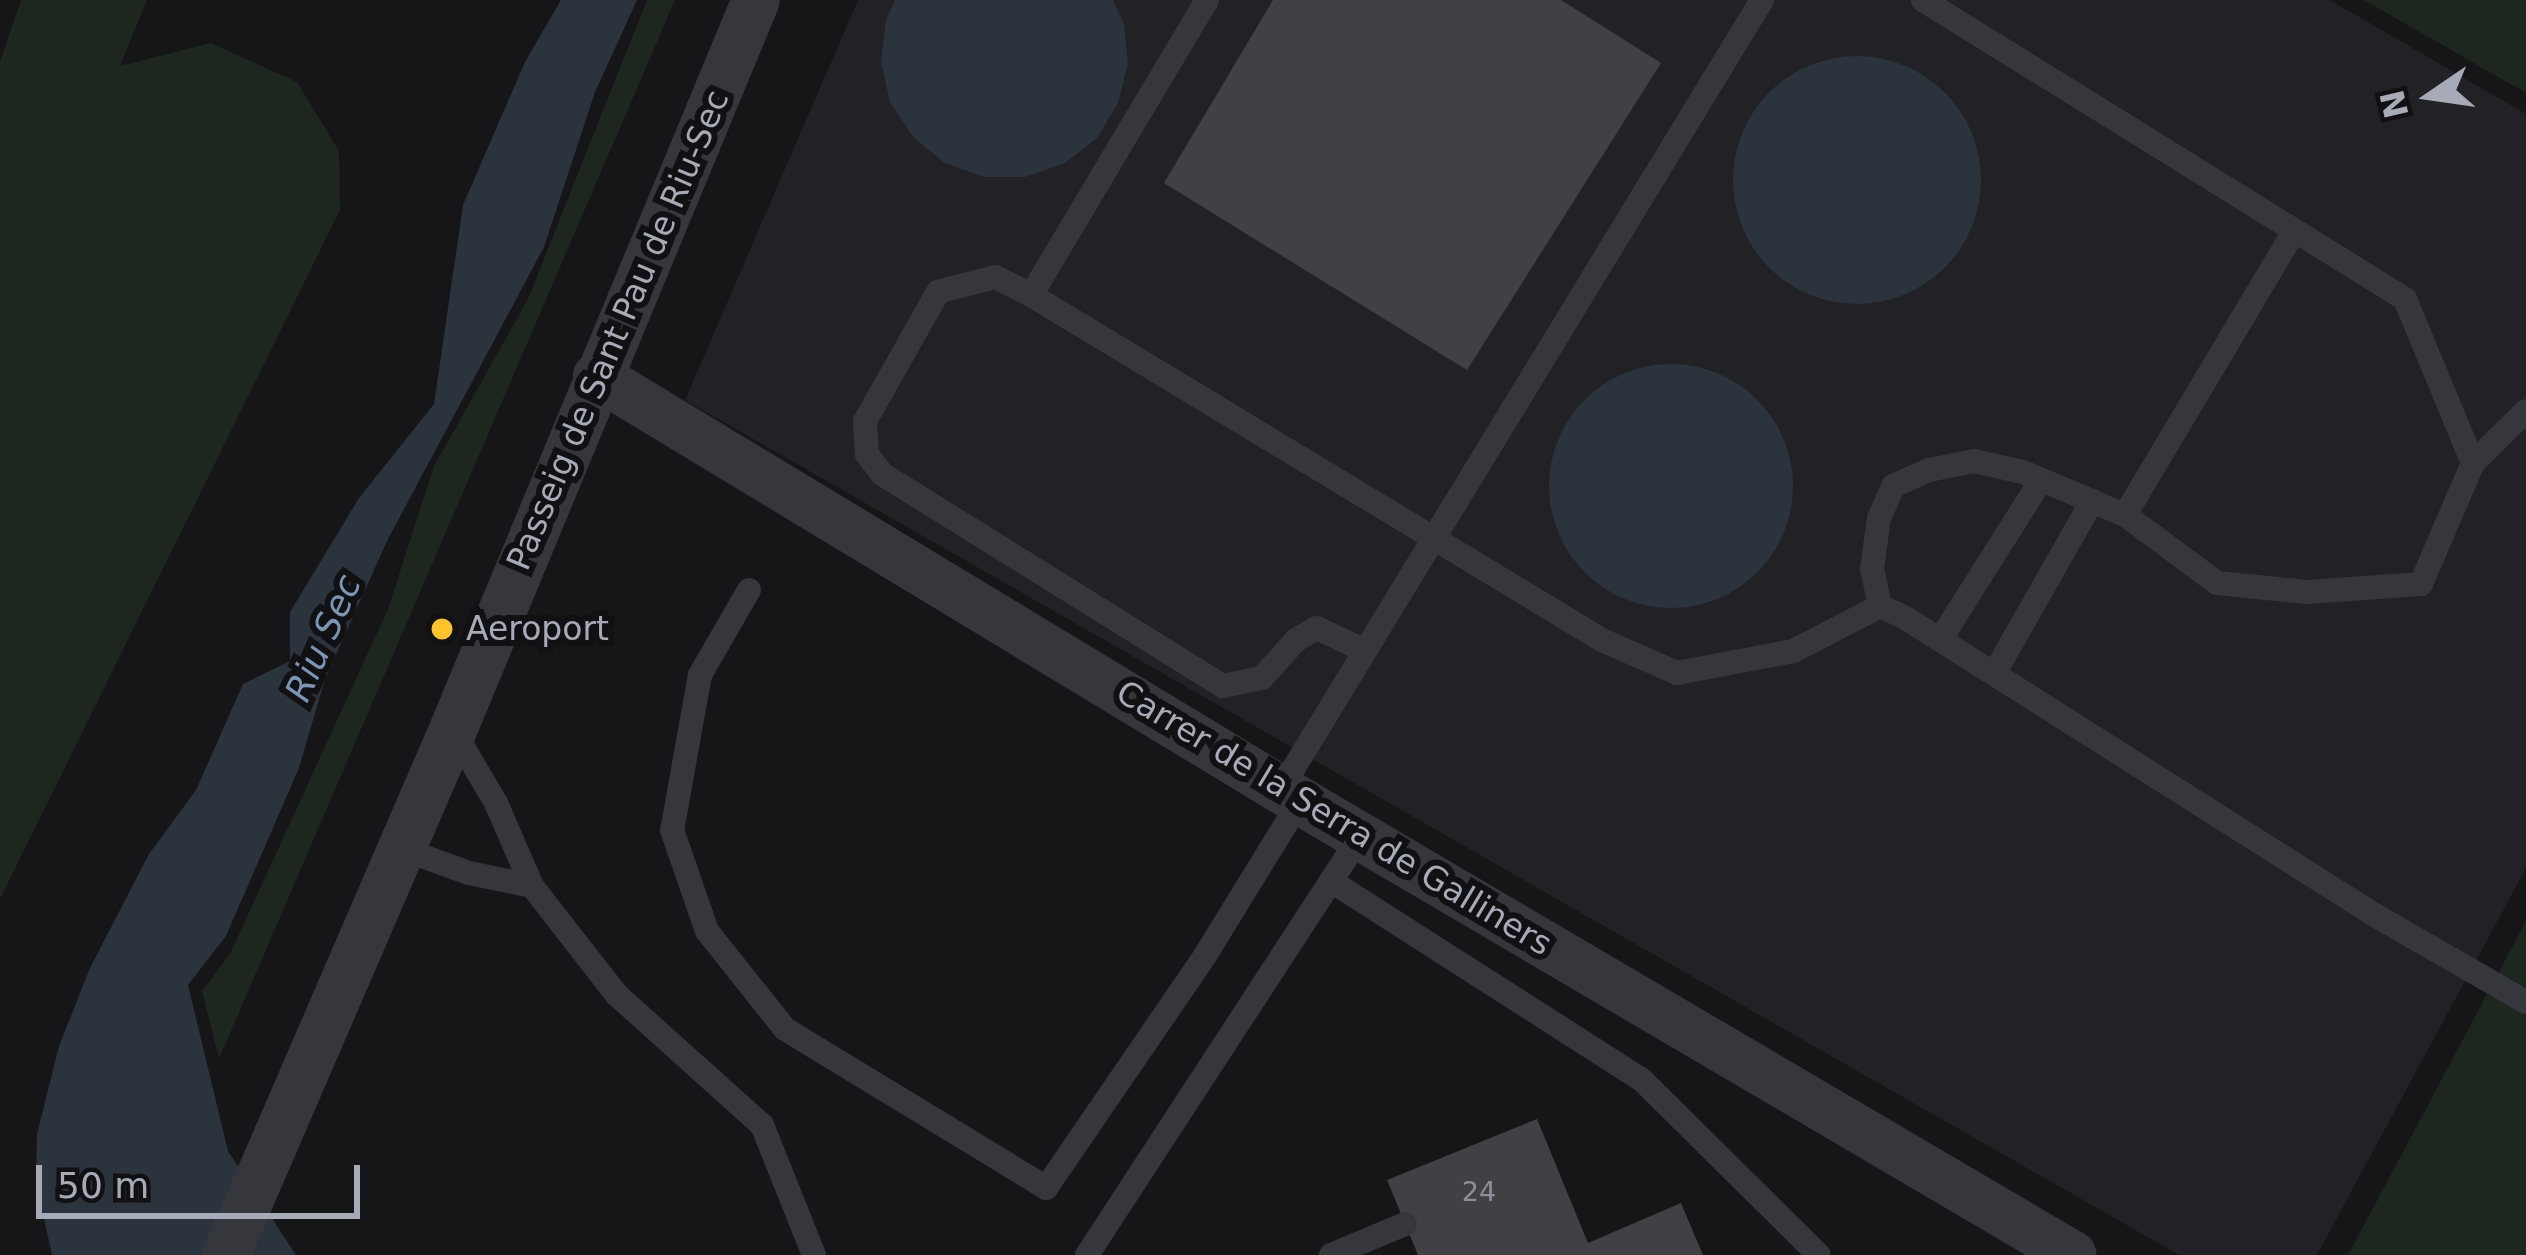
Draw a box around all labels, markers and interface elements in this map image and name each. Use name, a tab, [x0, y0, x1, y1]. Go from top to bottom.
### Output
north arrow	[2370, 36, 2490, 156]
street label: Passeig de Sant Pau de Riu-Sec	[499, 84, 737, 576]
text: N	[2372, 86, 2417, 122]
water label: Riu Sec	[276, 568, 370, 708]
place label: Aeroport	[466, 609, 609, 649]
marker: Aeroport	[429, 616, 455, 642]
street label: Carrer de la Serra de Galliners	[1109, 672, 1559, 964]
scale bar	[42, 1141, 366, 1215]
text: 50 m	[57, 1165, 149, 1206]
house number: 24	[1462, 1176, 1496, 1208]

